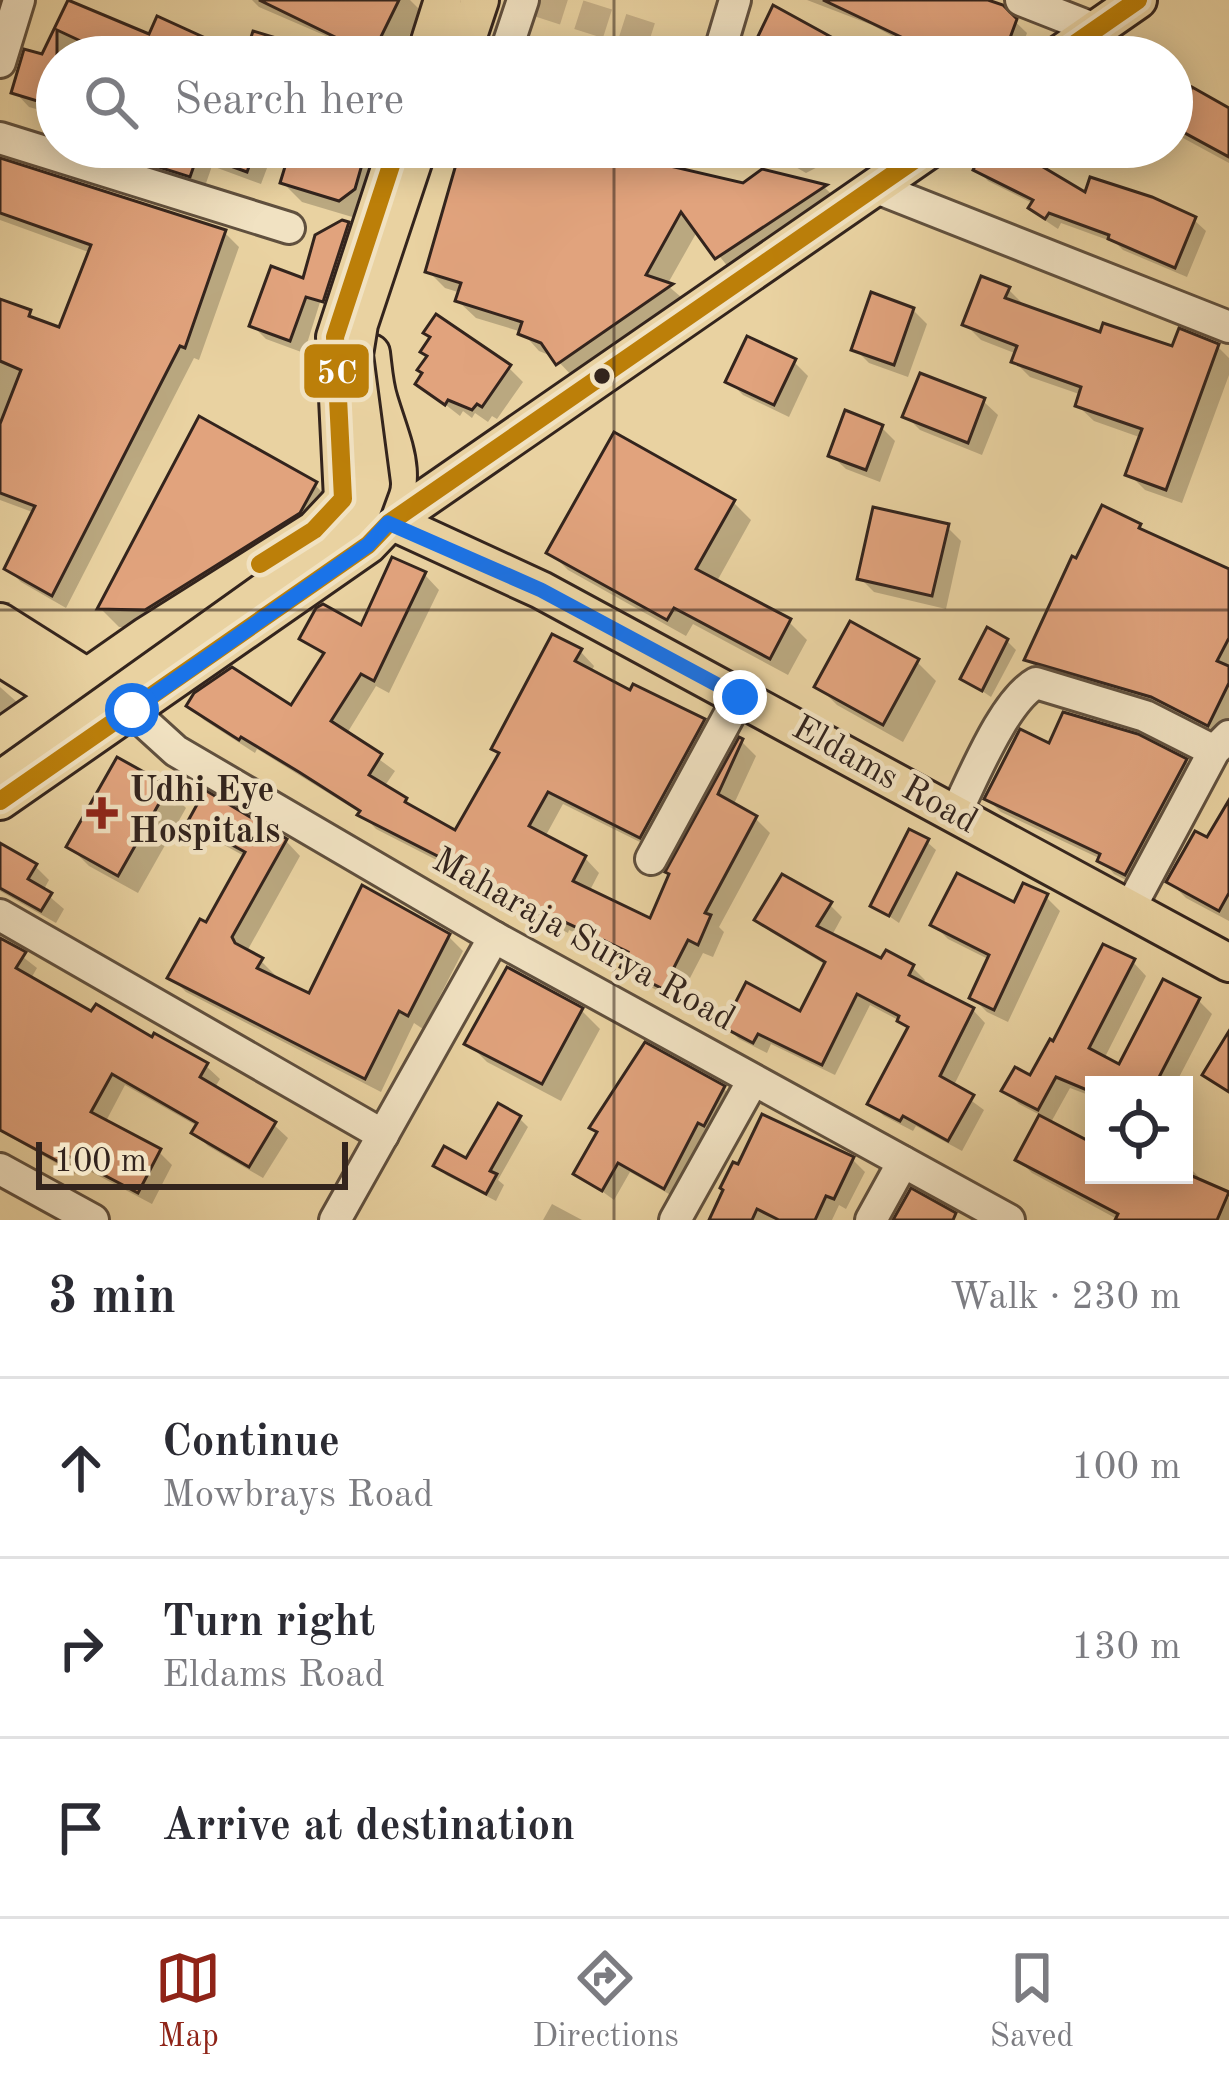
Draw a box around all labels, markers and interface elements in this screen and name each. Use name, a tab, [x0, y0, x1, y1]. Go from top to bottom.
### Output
search box	[36, 36, 1193, 168]
icon: search	[78, 69, 144, 135]
text: Search here	[174, 79, 404, 124]
line badge: 5C	[302, 342, 371, 400]
text: 5C	[317, 358, 357, 391]
unlabelled marker	[591, 365, 613, 387]
route end	[713, 670, 767, 724]
route start	[105, 683, 159, 737]
street label: Eldams Road	[785, 710, 983, 842]
place label: Udhi Eye Hospitals	[129, 774, 281, 851]
marker: Udhi Eye Hospitals	[86, 797, 118, 829]
street label: Maharaja Surya Road	[426, 843, 740, 1039]
map controls	[1085, 1076, 1193, 1184]
button: locate	[1085, 1076, 1193, 1184]
scale bar	[36, 1136, 348, 1189]
text: 100 m	[54, 1146, 147, 1179]
text: 3 min	[48, 1273, 176, 1324]
text: Walk · 230 m	[950, 1278, 1181, 1317]
text: Continue	[162, 1421, 340, 1466]
icon: ahead	[48, 1435, 114, 1501]
text: 100 m	[1071, 1448, 1181, 1487]
text: Mowbrays Road	[162, 1476, 434, 1515]
text: Turn right	[162, 1601, 375, 1646]
icon: right	[48, 1615, 114, 1681]
text: 130 m	[1071, 1628, 1181, 1667]
text: Eldams Road	[162, 1656, 385, 1695]
icon: arrive	[48, 1795, 114, 1861]
text: Arrive at destination	[162, 1805, 575, 1850]
tab: Map	[155, 1945, 221, 2058]
tab: Directions	[532, 1945, 679, 2058]
tab: Saved	[990, 1945, 1074, 2058]

